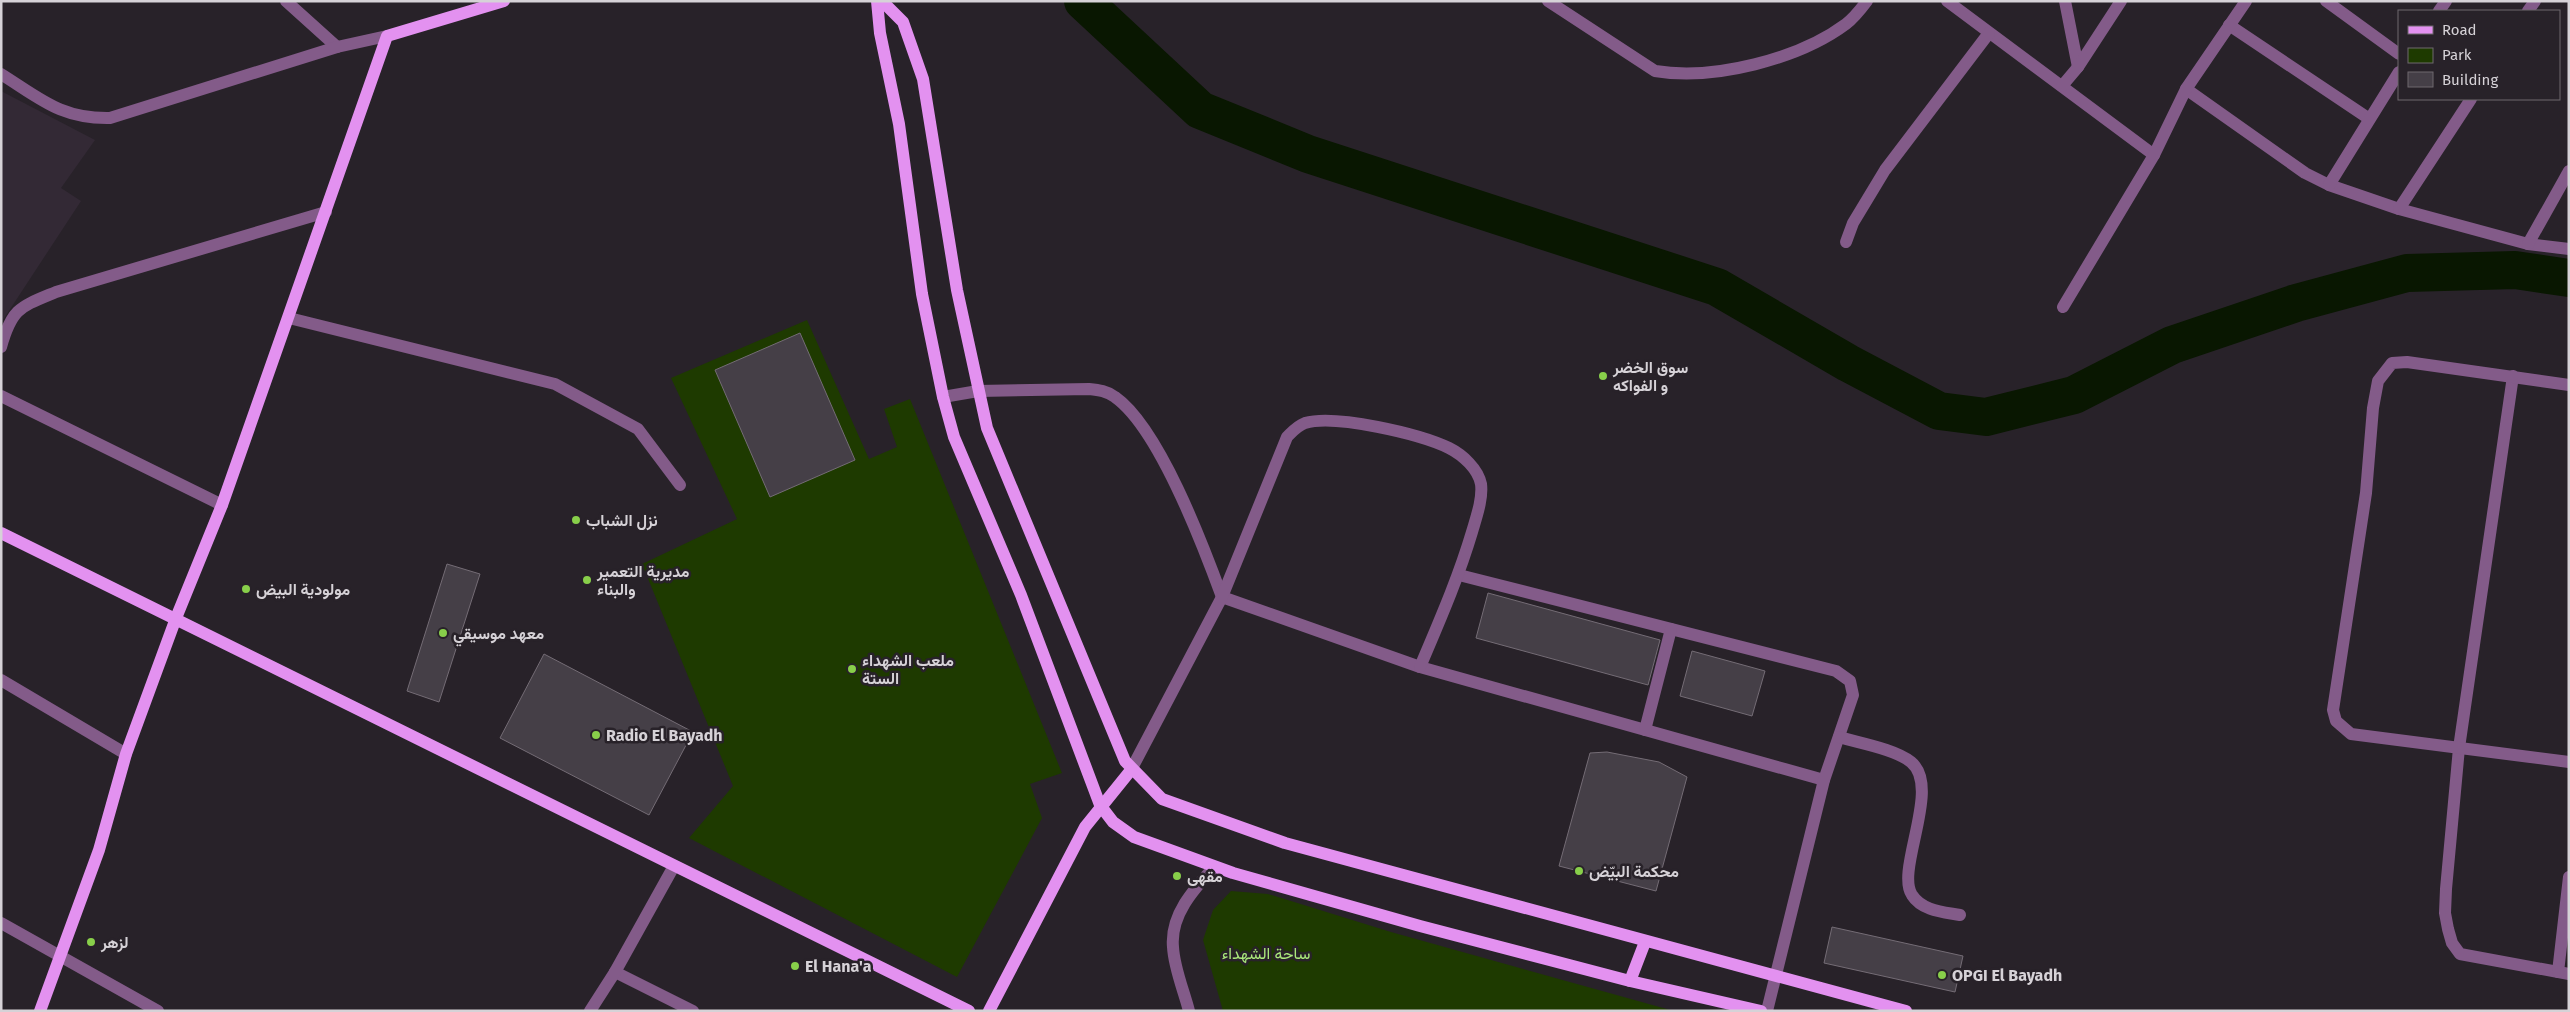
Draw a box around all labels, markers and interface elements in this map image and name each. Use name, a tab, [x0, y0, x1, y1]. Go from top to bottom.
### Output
legend	[2398, 10, 2560, 100]
text: Road	[2442, 21, 2477, 39]
text: Park	[2442, 46, 2472, 64]
text: Building	[2442, 71, 2498, 89]
place label: سوق الخضر و الفواكه	[1612, 358, 1688, 396]
marker: سوق الخضر و الفواكه	[1597, 370, 1609, 382]
place label: نزل الشباب	[586, 511, 658, 531]
marker: نزل الشباب	[570, 514, 582, 526]
place label: مديرية التعمير والبناء	[596, 562, 690, 600]
marker: مديرية التعمير والبناء	[581, 574, 593, 586]
place label: مولودية البيض	[256, 580, 350, 600]
marker: مولودية البيض	[240, 583, 252, 595]
place label: معهد موسيقي	[453, 624, 545, 647]
marker: معهد موسيقي	[437, 627, 449, 639]
place label: ملعب الشهداء الستة	[862, 651, 954, 688]
marker: ملعب الشهداء الستة	[846, 663, 858, 675]
place label: Radio El Bayadh	[606, 726, 722, 745]
marker: Radio El Bayadh	[590, 729, 602, 741]
place label: محكمة البيّض	[1589, 862, 1679, 881]
marker: محكمة البيّض	[1573, 865, 1585, 877]
place label: مقهى	[1187, 867, 1223, 887]
marker: مقهى	[1171, 870, 1183, 882]
place label: لزهر	[100, 933, 129, 953]
marker: لزهر	[85, 936, 97, 948]
park label: ساحة الشهداء	[1222, 944, 1310, 964]
place label: El Hana'a	[805, 957, 872, 976]
marker: El Hana'a	[789, 960, 801, 972]
place label: OPGI El Bayadh	[1952, 966, 2062, 985]
marker: OPGI El Bayadh	[1936, 969, 1948, 981]

